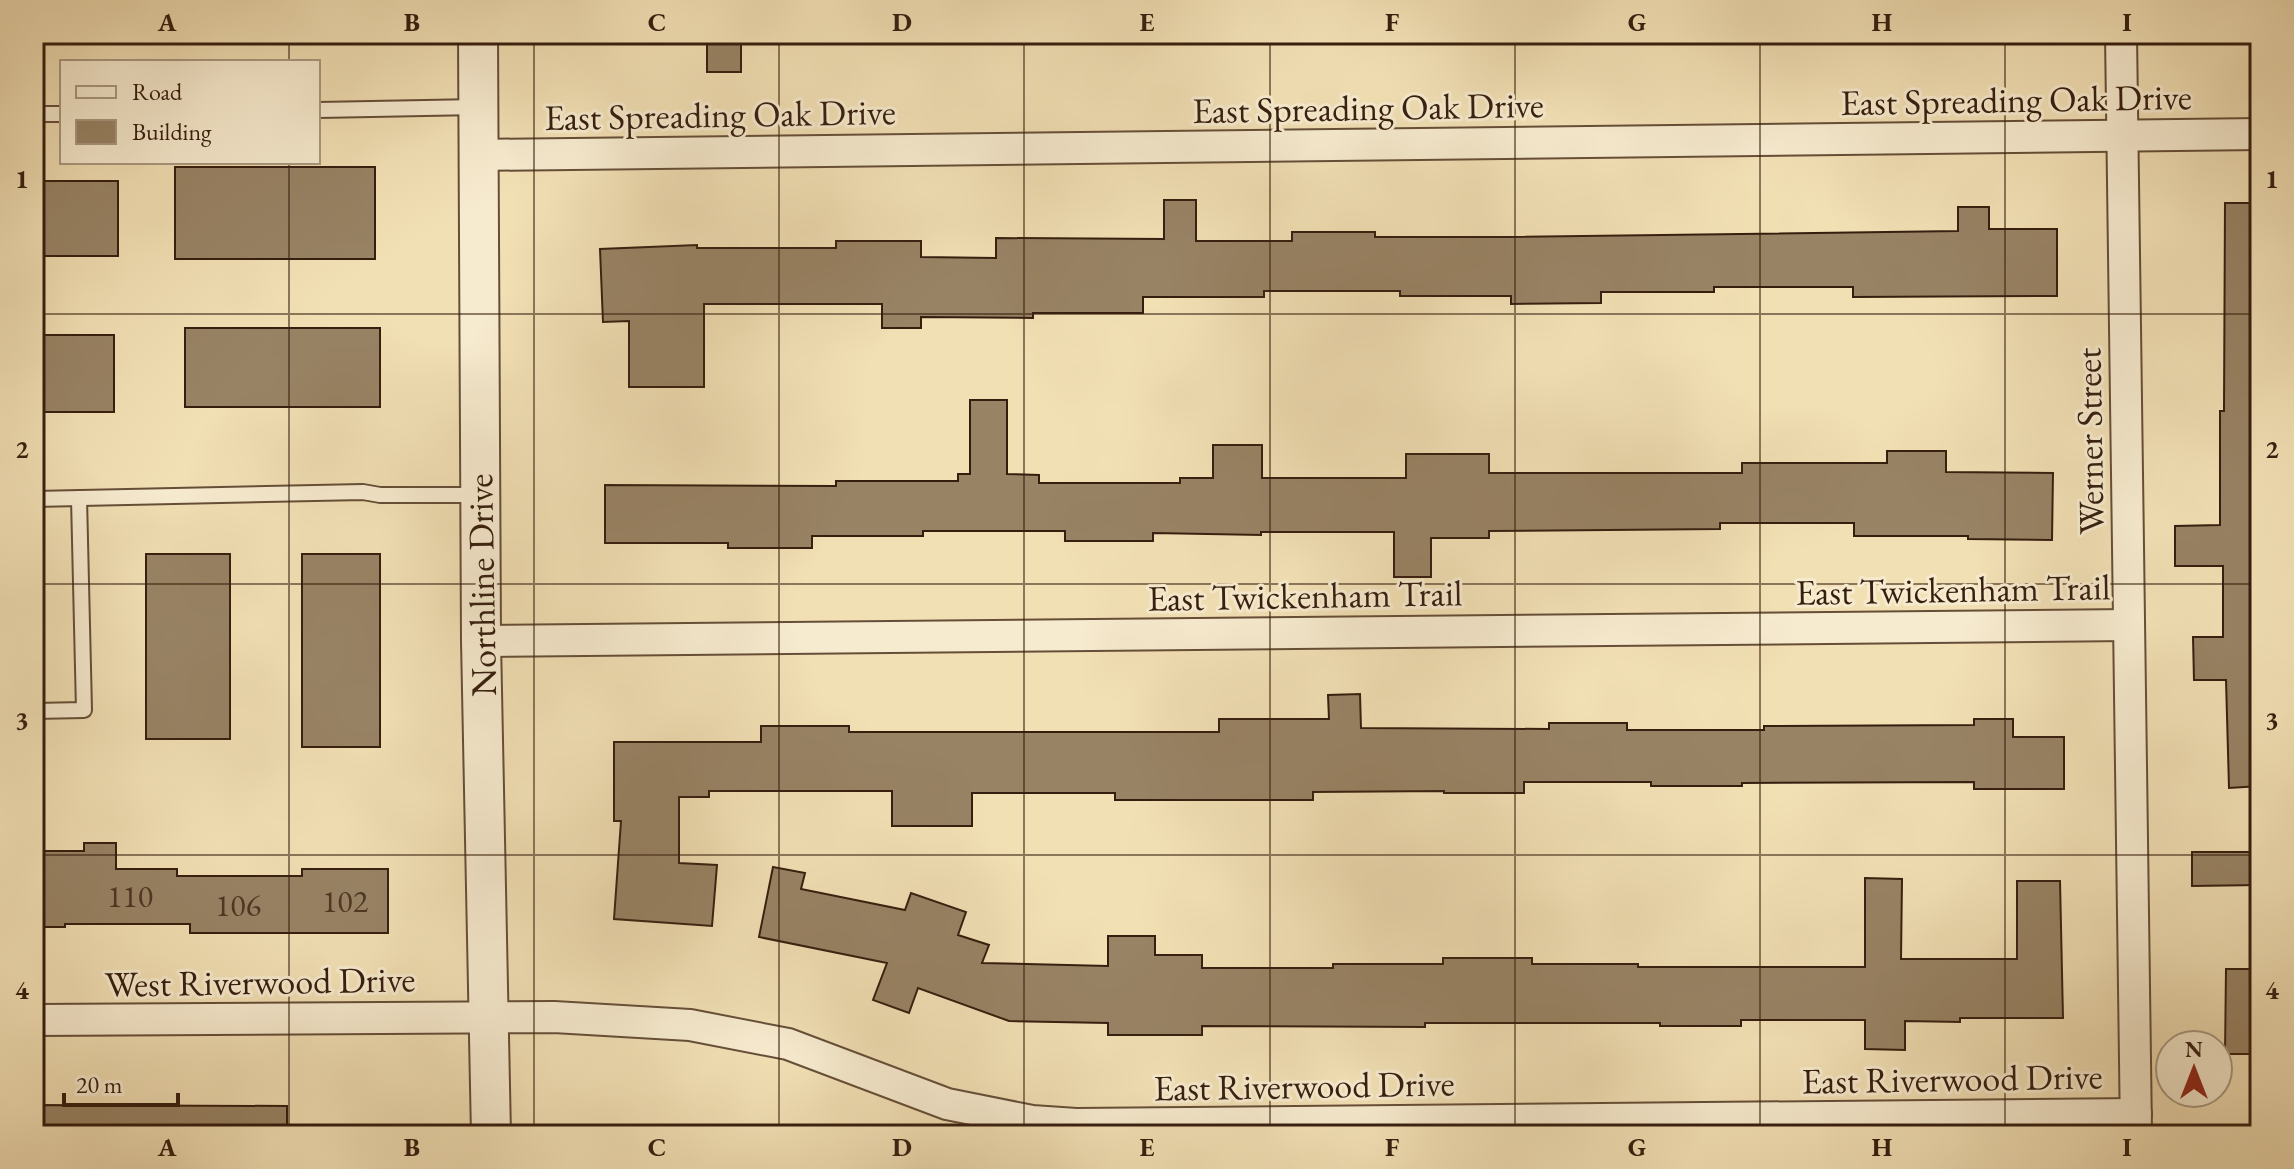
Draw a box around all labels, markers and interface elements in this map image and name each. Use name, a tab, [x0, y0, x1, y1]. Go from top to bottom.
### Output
text: A	[157, 5, 177, 39]
text: B	[404, 5, 420, 39]
text: C	[648, 5, 666, 39]
text: D	[892, 5, 912, 39]
text: E	[1140, 5, 1155, 39]
text: F	[1385, 5, 1399, 39]
text: G	[1628, 5, 1647, 39]
text: H	[1872, 5, 1893, 39]
text: I	[2122, 5, 2132, 39]
legend	[60, 60, 320, 164]
street label: East Spreading Oak Drive	[1840, 73, 2192, 126]
text: Road	[132, 76, 183, 107]
street label: East Spreading Oak Drive	[1192, 81, 1544, 134]
street label: East Spreading Oak Drive	[544, 88, 896, 141]
text: Building	[132, 116, 212, 147]
text: 1	[15, 162, 29, 196]
text: 1	[2265, 162, 2279, 196]
street label: Werner Street	[2064, 347, 2115, 535]
text: 2	[15, 432, 29, 466]
text: 2	[2265, 432, 2279, 466]
street label: Northline Drive	[456, 473, 507, 697]
street label: East Twickenham Trail	[1795, 563, 2111, 616]
street label: East Twickenham Trail	[1147, 569, 1463, 622]
text: 3	[15, 703, 29, 737]
text: 3	[2265, 703, 2279, 737]
house number: 110	[107, 875, 153, 917]
house number: 102	[322, 880, 369, 922]
house number: 106	[215, 884, 261, 926]
street label: West Riverwood Drive	[104, 955, 416, 1008]
text: 4	[15, 973, 29, 1007]
text: 4	[2265, 973, 2279, 1007]
north arrow	[2154, 1029, 2234, 1109]
text: N	[2185, 1035, 2203, 1064]
street label: East Riverwood Drive	[1801, 1052, 2103, 1105]
scale bar	[64, 1057, 178, 1107]
street label: East Riverwood Drive	[1153, 1059, 1455, 1112]
text: 20 m	[76, 1069, 123, 1100]
text: A	[157, 1130, 177, 1164]
text: B	[404, 1130, 420, 1164]
text: C	[648, 1130, 666, 1164]
text: D	[892, 1130, 912, 1164]
text: E	[1140, 1130, 1155, 1164]
text: F	[1385, 1130, 1399, 1164]
text: G	[1628, 1130, 1647, 1164]
text: H	[1872, 1130, 1893, 1164]
text: I	[2122, 1130, 2132, 1164]

